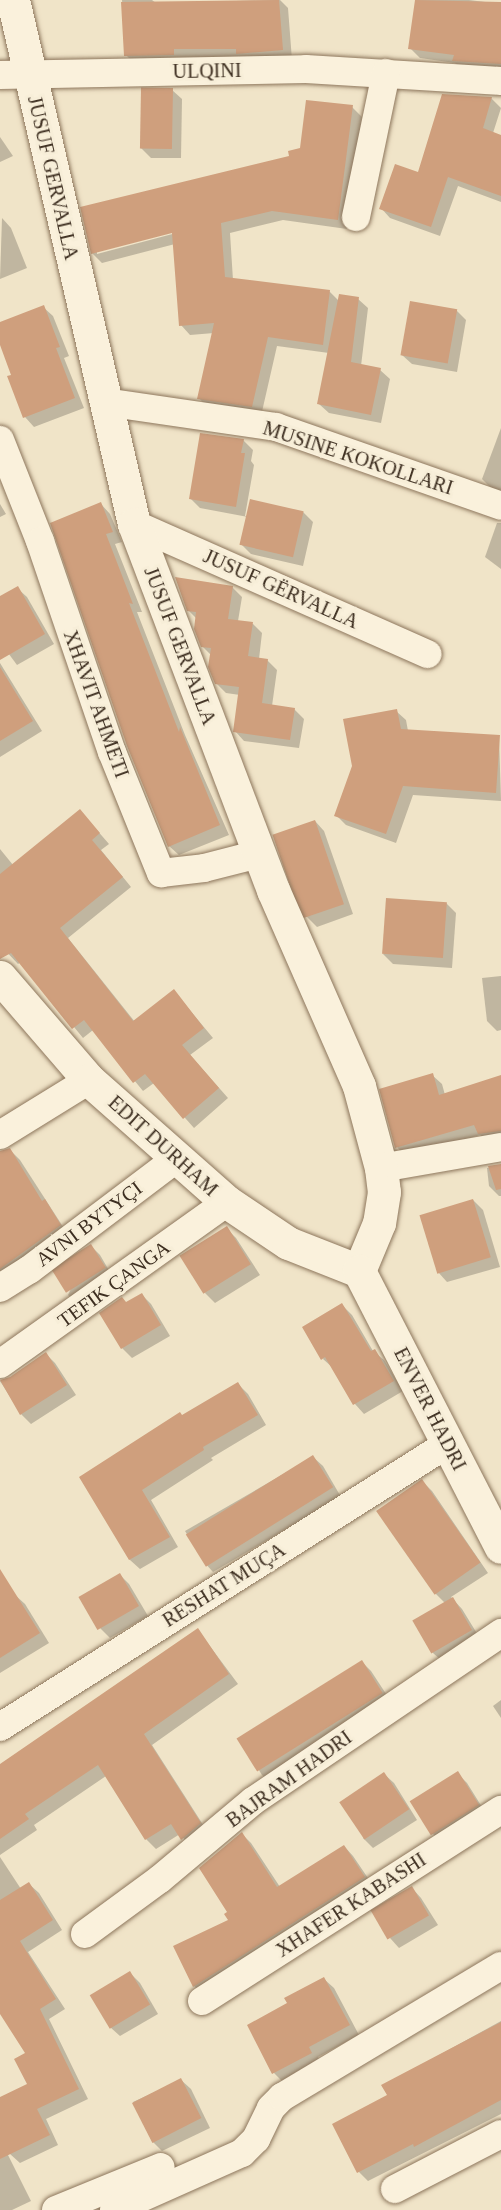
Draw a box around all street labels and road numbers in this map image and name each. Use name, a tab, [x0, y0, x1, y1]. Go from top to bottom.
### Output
street label: ULQINI	[172, 58, 242, 84]
street label: JUSUF GERVALLA	[22, 94, 84, 262]
street label: MUSINE KOKOLLARI	[260, 416, 456, 500]
street label: JUSUF GËRVALLA	[200, 544, 362, 634]
street label: JUSUF GERVALLA	[139, 564, 221, 728]
street label: XHAVIT AHMETI	[58, 626, 134, 782]
street label: EDIT DURHAM	[103, 1090, 223, 1202]
street label: AVNI BYTYÇI	[31, 1176, 147, 1272]
street label: TEFIK ÇANGA	[53, 1235, 175, 1333]
street label: ENVER HADRI	[389, 1343, 471, 1475]
street label: RESHAT MUÇA	[158, 1538, 290, 1632]
street label: BAJRAM HADRI	[221, 1725, 357, 1833]
street label: XHAFER KABASHI	[272, 1848, 430, 1962]

